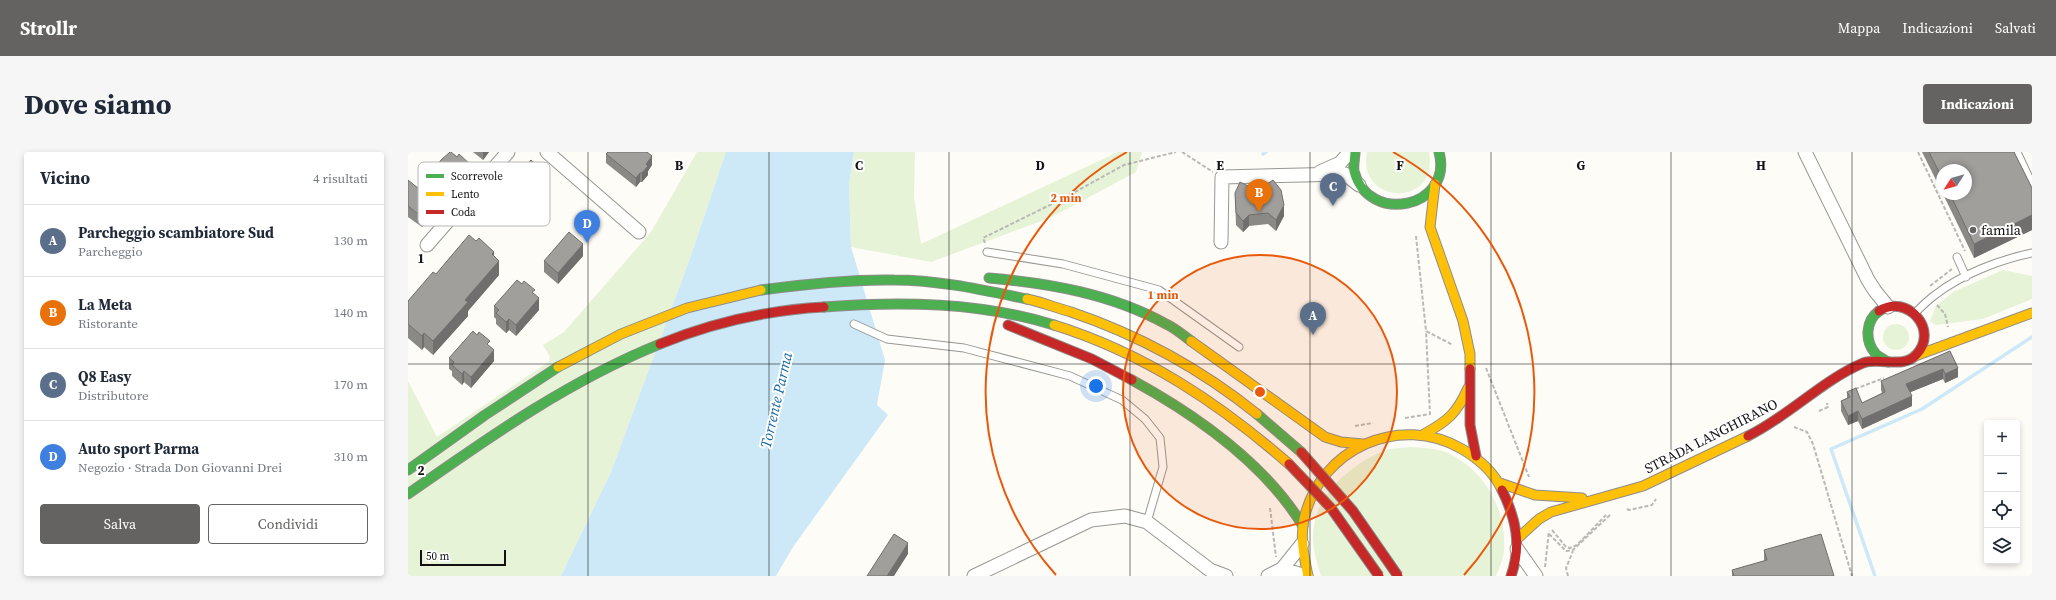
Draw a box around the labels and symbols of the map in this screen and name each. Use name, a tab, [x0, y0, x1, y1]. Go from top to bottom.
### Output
text: B	[675, 157, 684, 174]
text: C	[855, 157, 863, 174]
text: D	[1035, 157, 1045, 174]
text: E	[1216, 157, 1224, 174]
text: F	[1396, 157, 1404, 174]
text: G	[1577, 157, 1586, 174]
text: H	[1756, 157, 1766, 174]
legend	[418, 162, 550, 226]
north arrow	[1936, 164, 1972, 200]
text: Scorrevole	[451, 169, 503, 184]
pin: C	[1320, 173, 1346, 206]
pin: B	[1246, 179, 1272, 212]
text: Lento	[451, 187, 479, 202]
text: 2 min	[1050, 190, 1082, 206]
text: Coda	[451, 205, 476, 220]
pin: D	[574, 210, 600, 243]
place label: famila	[1981, 220, 2022, 240]
marker: famila	[1968, 225, 1978, 235]
text: 1	[417, 250, 425, 267]
text: 1 min	[1147, 287, 1179, 303]
pin: A	[1300, 302, 1326, 335]
water label: Torrente Parma	[755, 350, 797, 450]
your location	[1086, 376, 1106, 396]
centre of rings	[1253, 385, 1267, 399]
street label: STRADA LANGHIRANO	[1641, 394, 1781, 478]
text: 2	[417, 462, 425, 479]
scale bar	[420, 548, 506, 567]

